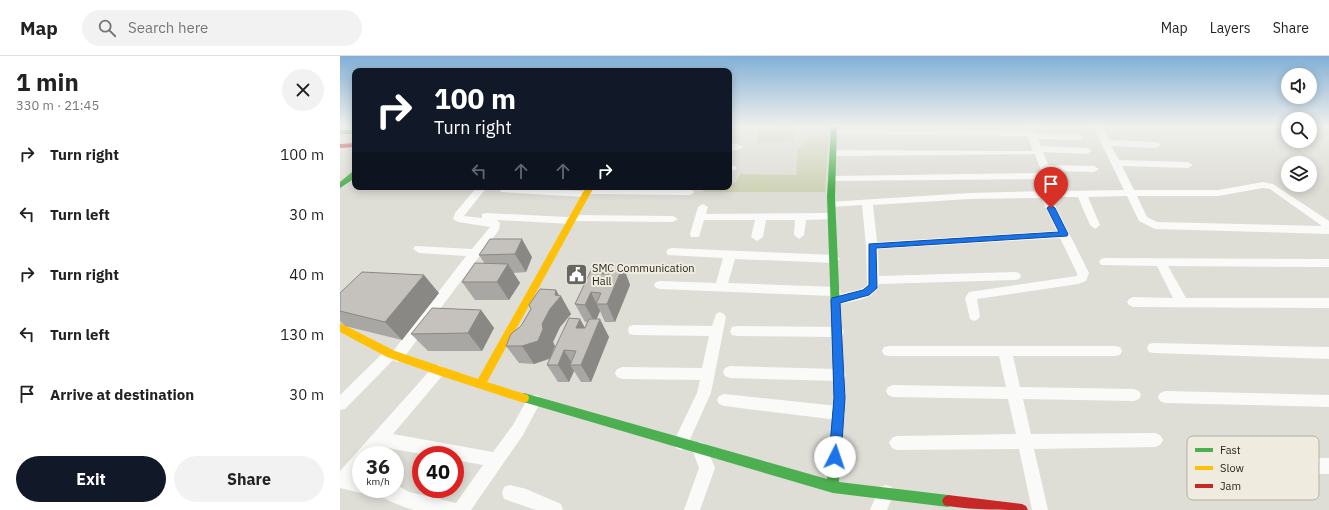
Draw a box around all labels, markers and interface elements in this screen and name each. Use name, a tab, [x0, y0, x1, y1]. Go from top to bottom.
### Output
search box	[82, 10, 362, 46]
text: Map	[20, 16, 58, 40]
icon: search	[96, 17, 118, 39]
text: Search here	[128, 18, 208, 37]
text: Map	[1161, 19, 1188, 37]
text: Layers	[1210, 19, 1251, 37]
text: Share	[1273, 19, 1309, 37]
text: 1 min	[16, 66, 79, 98]
map controls	[1281, 68, 1317, 192]
button: sound	[1281, 68, 1317, 104]
button: close	[282, 69, 324, 111]
text: 100 m	[434, 80, 516, 117]
icon: right	[368, 84, 420, 136]
text: 330 m · 21:45	[16, 97, 99, 114]
button: search	[1281, 112, 1317, 148]
text: Turn right	[434, 116, 512, 139]
icon: right	[16, 143, 38, 165]
text: Turn right	[50, 145, 119, 164]
text: 100 m	[280, 145, 324, 164]
button: layers	[1281, 156, 1317, 192]
icon: left	[468, 160, 490, 182]
icon: ahead	[510, 160, 532, 182]
icon: ahead	[552, 160, 574, 182]
icon: right	[594, 160, 616, 182]
pin	[1034, 167, 1068, 208]
icon: arrive	[1040, 173, 1062, 195]
icon: left	[16, 203, 38, 225]
text: Turn left	[50, 205, 110, 224]
text: 30 m	[289, 205, 324, 224]
public building icon: SMC Communication Hall	[564, 261, 590, 287]
place label: SMC Communication Hall	[592, 261, 695, 288]
icon: right	[16, 263, 38, 285]
text: Turn right	[50, 265, 119, 284]
text: 40 m	[289, 265, 324, 284]
icon: left	[16, 323, 38, 345]
text: Turn left	[50, 325, 110, 344]
text: 130 m	[280, 325, 324, 344]
icon: arrive	[16, 383, 38, 405]
text: Arrive at destination	[50, 385, 194, 404]
text: 30 m	[289, 385, 324, 404]
position arrow	[814, 436, 856, 478]
legend	[1187, 436, 1319, 500]
text: Fast	[1220, 443, 1241, 457]
speed limit sign: 40	[412, 446, 464, 498]
text: 36	[366, 453, 390, 480]
button: Exit	[16, 456, 166, 502]
button: Share	[174, 456, 324, 502]
text: Slow	[1220, 461, 1244, 475]
text: km/h	[366, 475, 390, 488]
text: Jam	[1220, 479, 1241, 493]

